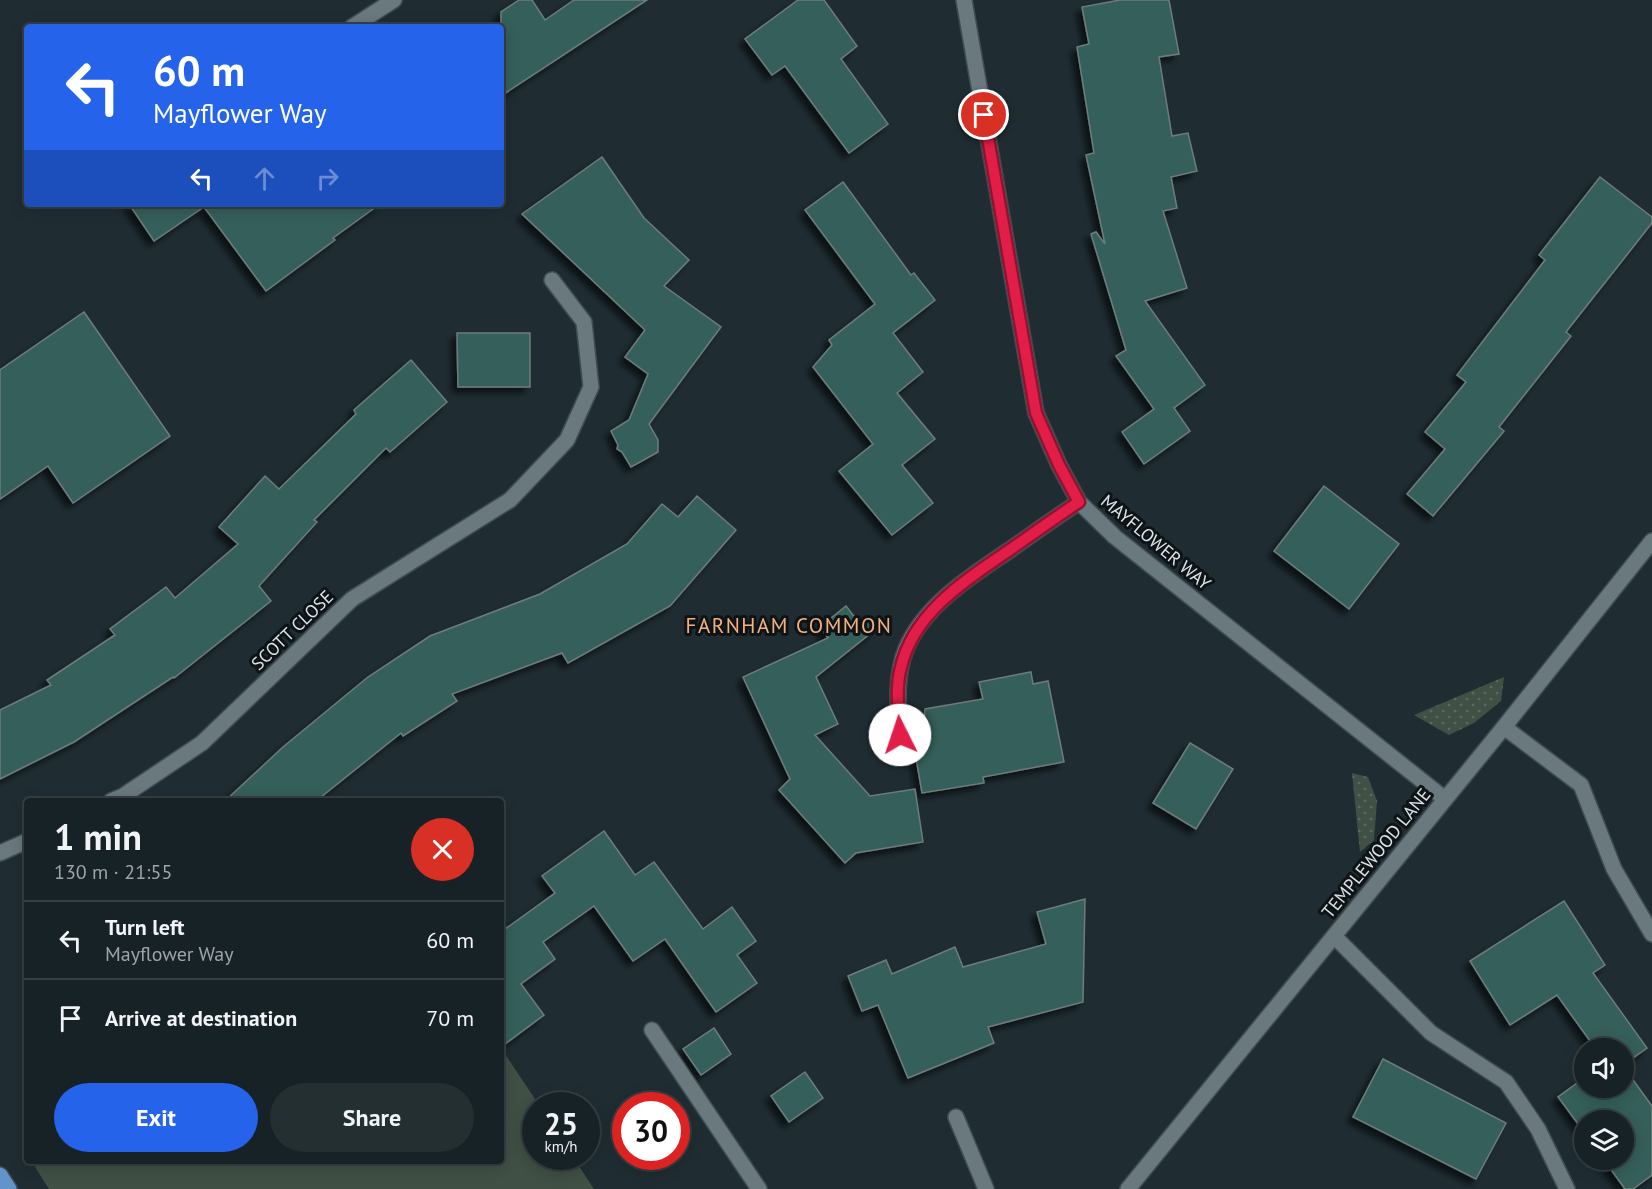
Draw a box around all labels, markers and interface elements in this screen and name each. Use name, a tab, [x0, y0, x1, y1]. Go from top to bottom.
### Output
text: 60 m	[153, 43, 245, 98]
icon: left	[54, 48, 132, 126]
pin	[958, 89, 1009, 140]
text: Mayflower Way	[153, 96, 327, 130]
icon: arrive	[967, 98, 1000, 131]
icon: left	[185, 162, 218, 195]
icon: ahead	[248, 162, 281, 195]
icon: right	[311, 162, 344, 195]
street label: MAYFLOWER WAY	[1096, 489, 1216, 595]
street label: SCOTT CLOSE	[246, 585, 338, 675]
district label: FARNHAM COMMON	[686, 612, 892, 639]
position arrow	[868, 703, 932, 767]
street label: TEMPLEWOOD LANE	[1317, 783, 1435, 923]
text: 1 min	[54, 813, 142, 860]
button: close	[411, 818, 474, 881]
text: 130 m · 21:55	[54, 859, 172, 885]
text: Turn left	[105, 913, 185, 941]
icon: left	[54, 924, 87, 957]
text: 60 m	[426, 926, 474, 954]
text: Mayflower Way	[105, 941, 234, 967]
icon: arrive	[54, 1002, 87, 1035]
text: Arrive at destination	[105, 1004, 297, 1032]
text: 70 m	[426, 1004, 474, 1032]
map controls	[1574, 1038, 1634, 1170]
button: sound	[1574, 1038, 1634, 1098]
button: Exit	[54, 1083, 258, 1152]
button: Share	[270, 1083, 474, 1152]
speed limit sign: 30	[612, 1092, 690, 1170]
text: 25	[544, 1104, 578, 1143]
button: layers	[1574, 1110, 1634, 1170]
text: km/h	[545, 1137, 577, 1156]

